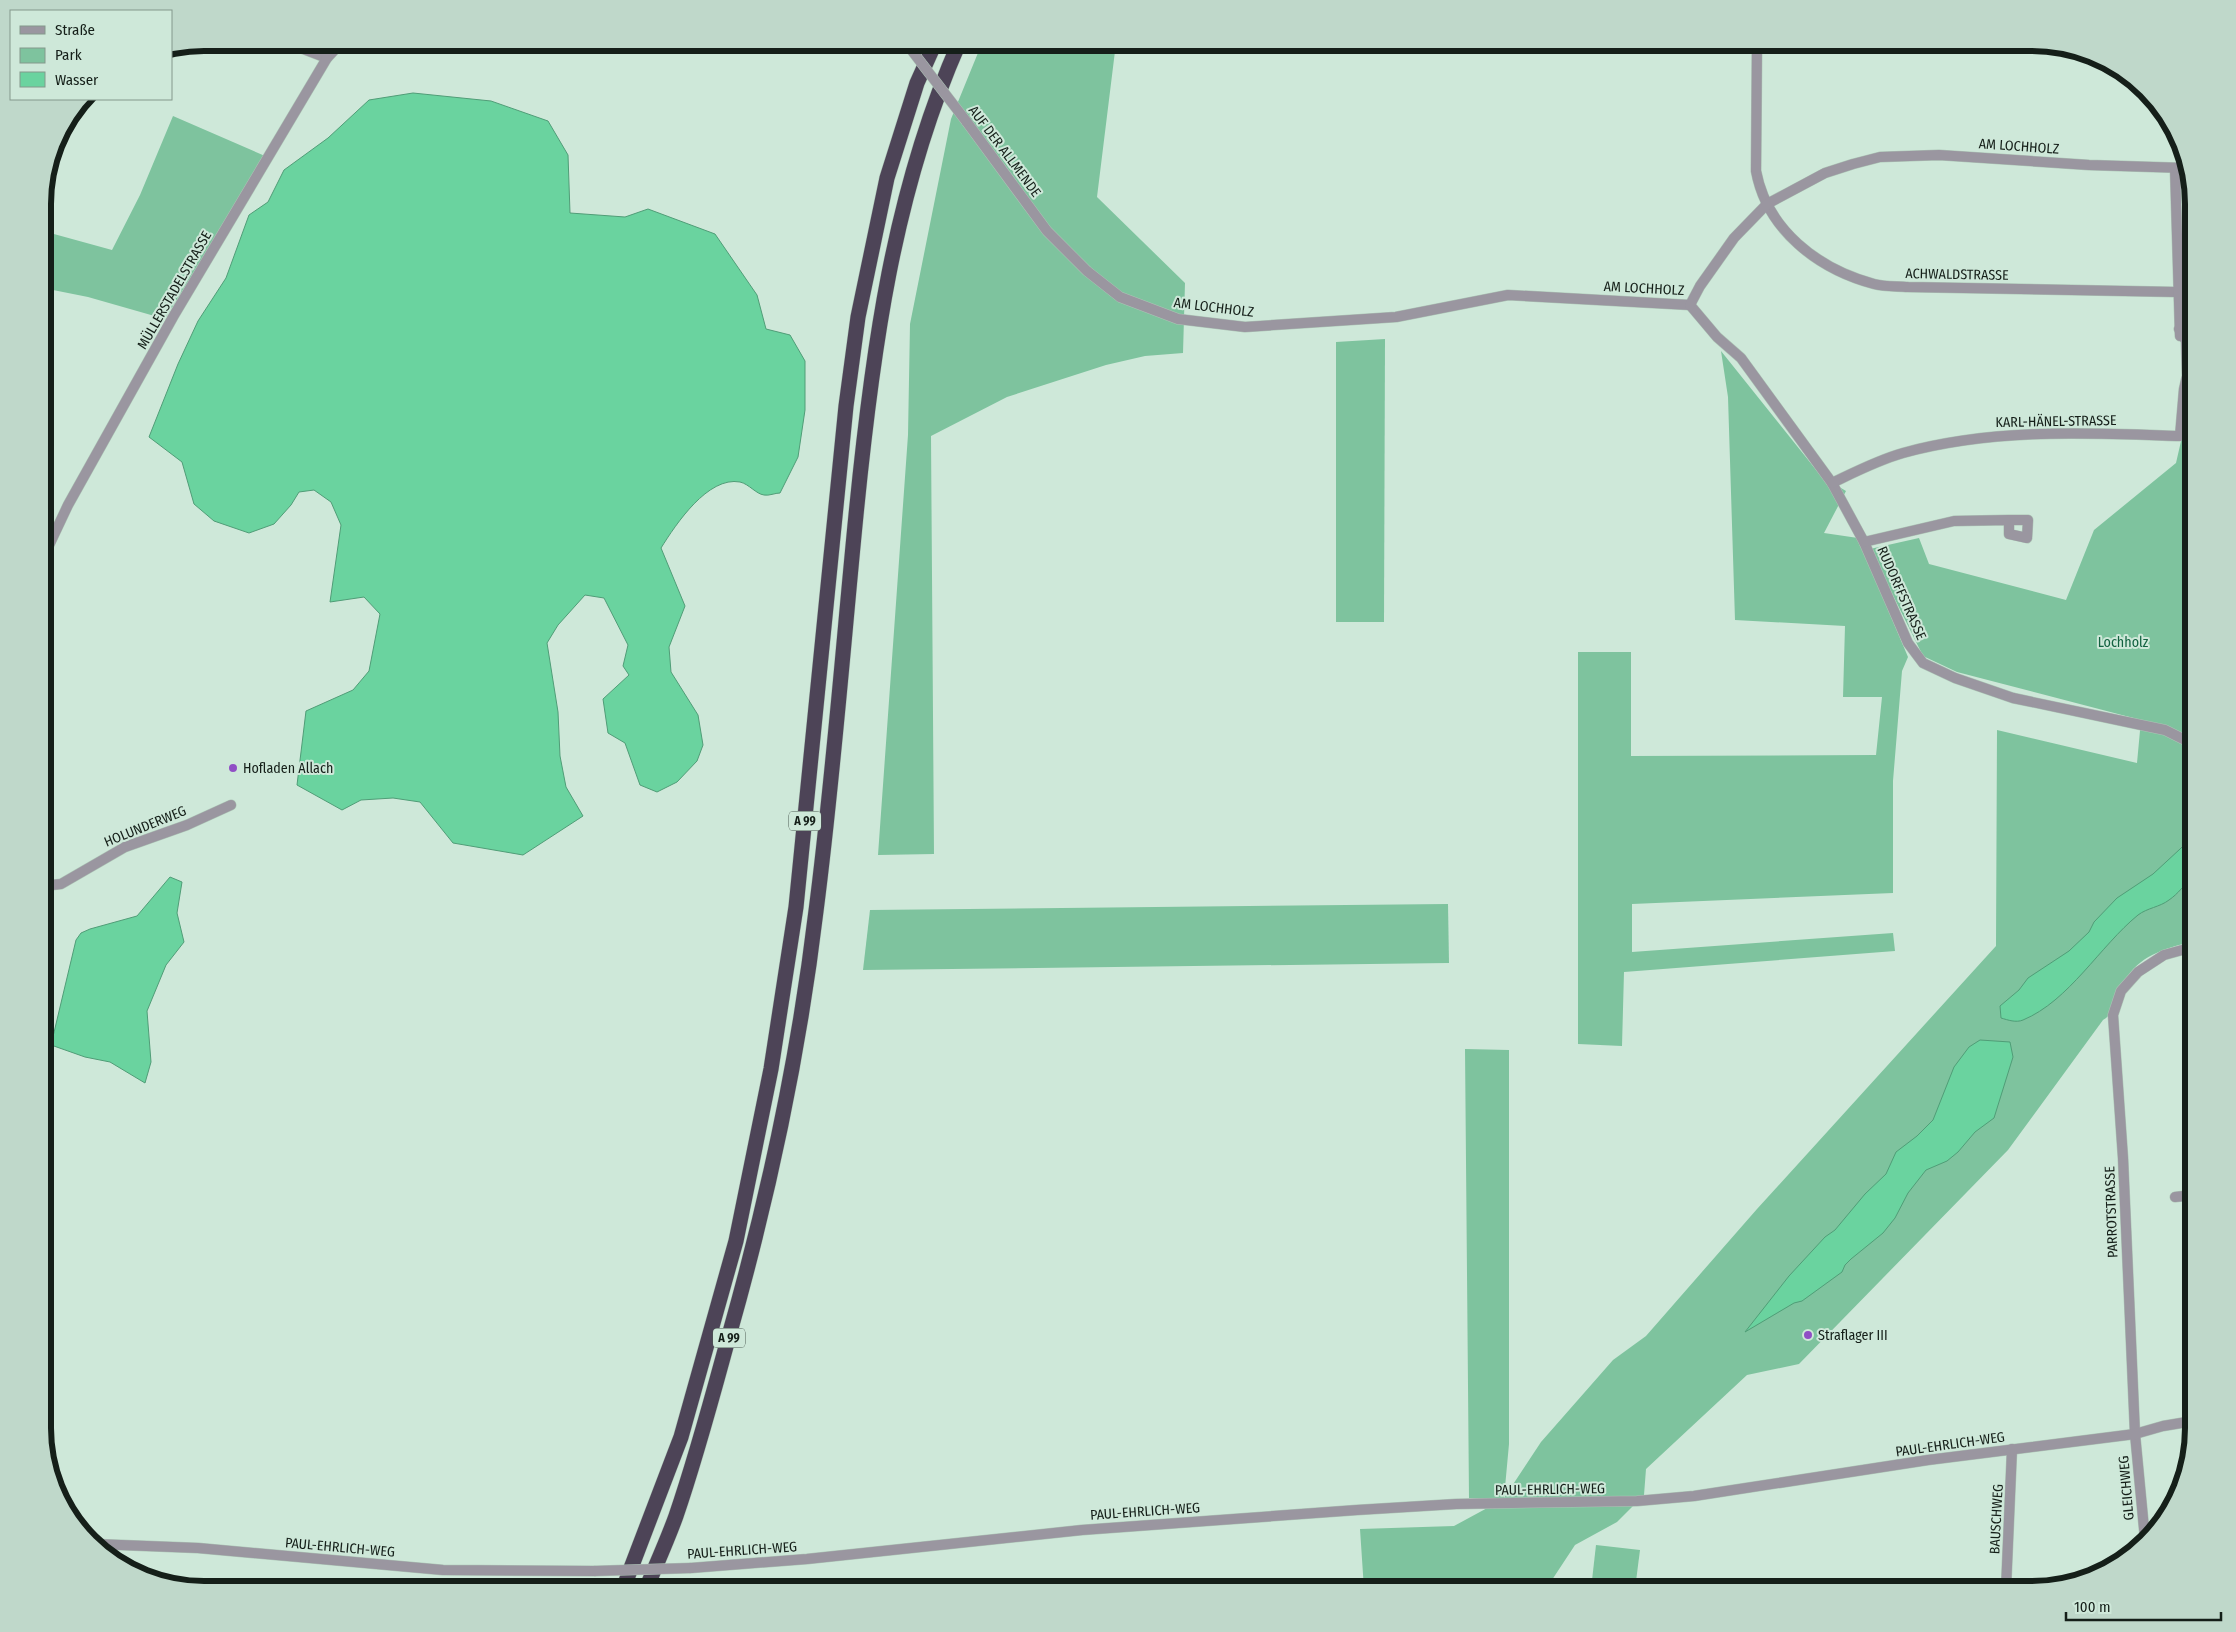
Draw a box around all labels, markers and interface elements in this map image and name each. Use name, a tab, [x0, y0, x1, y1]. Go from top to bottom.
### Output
legend	[10, 10, 172, 100]
text: Straße	[55, 21, 95, 39]
text: Park	[55, 46, 82, 64]
text: Wasser	[55, 71, 99, 89]
street label: AUF DER ALLMENDE	[965, 102, 1045, 201]
street label: AM LOCHHOLZ	[1978, 135, 2060, 158]
street label: MÜLLERSTADELSTRASSE	[133, 227, 215, 352]
street label: ACHWALDSTRASSE	[1905, 265, 2009, 284]
street label: AM LOCHHOLZ	[1603, 278, 1685, 299]
street label: AM LOCHHOLZ	[1173, 294, 1255, 321]
street label: KARL-HÄNEL-STRASSE	[1995, 412, 2117, 431]
street label: RUDORFFSTRASSE	[1873, 544, 1930, 643]
park label: Lochholz	[2098, 634, 2149, 651]
place label: Hofladen Allach	[243, 760, 333, 777]
marker: Hofladen Allach	[227, 762, 239, 774]
street label: HOLUNDERWEG	[102, 802, 189, 851]
road number: A 99	[789, 811, 821, 830]
street label: PARROTSTRASSE	[2101, 1165, 2122, 1258]
place label: Straflager III	[1818, 1327, 1888, 1344]
road number: A 99	[713, 1329, 745, 1348]
marker: Straflager III	[1802, 1329, 1814, 1341]
street label: PAUL-EHRLICH-WEG	[1894, 1428, 2006, 1461]
street label: GLEICHWEG	[2115, 1455, 2138, 1521]
street label: PAUL-EHRLICH-WEG	[1495, 1480, 1605, 1499]
street label: BAUSCHWEG	[1986, 1483, 2007, 1555]
street label: PAUL-EHRLICH-WEG	[1090, 1499, 1201, 1524]
street label: PAUL-EHRLICH-WEG	[284, 1534, 396, 1561]
street label: PAUL-EHRLICH-WEG	[687, 1538, 798, 1563]
scale bar	[2066, 1590, 2221, 1622]
text: 100 m	[2074, 1598, 2111, 1616]

